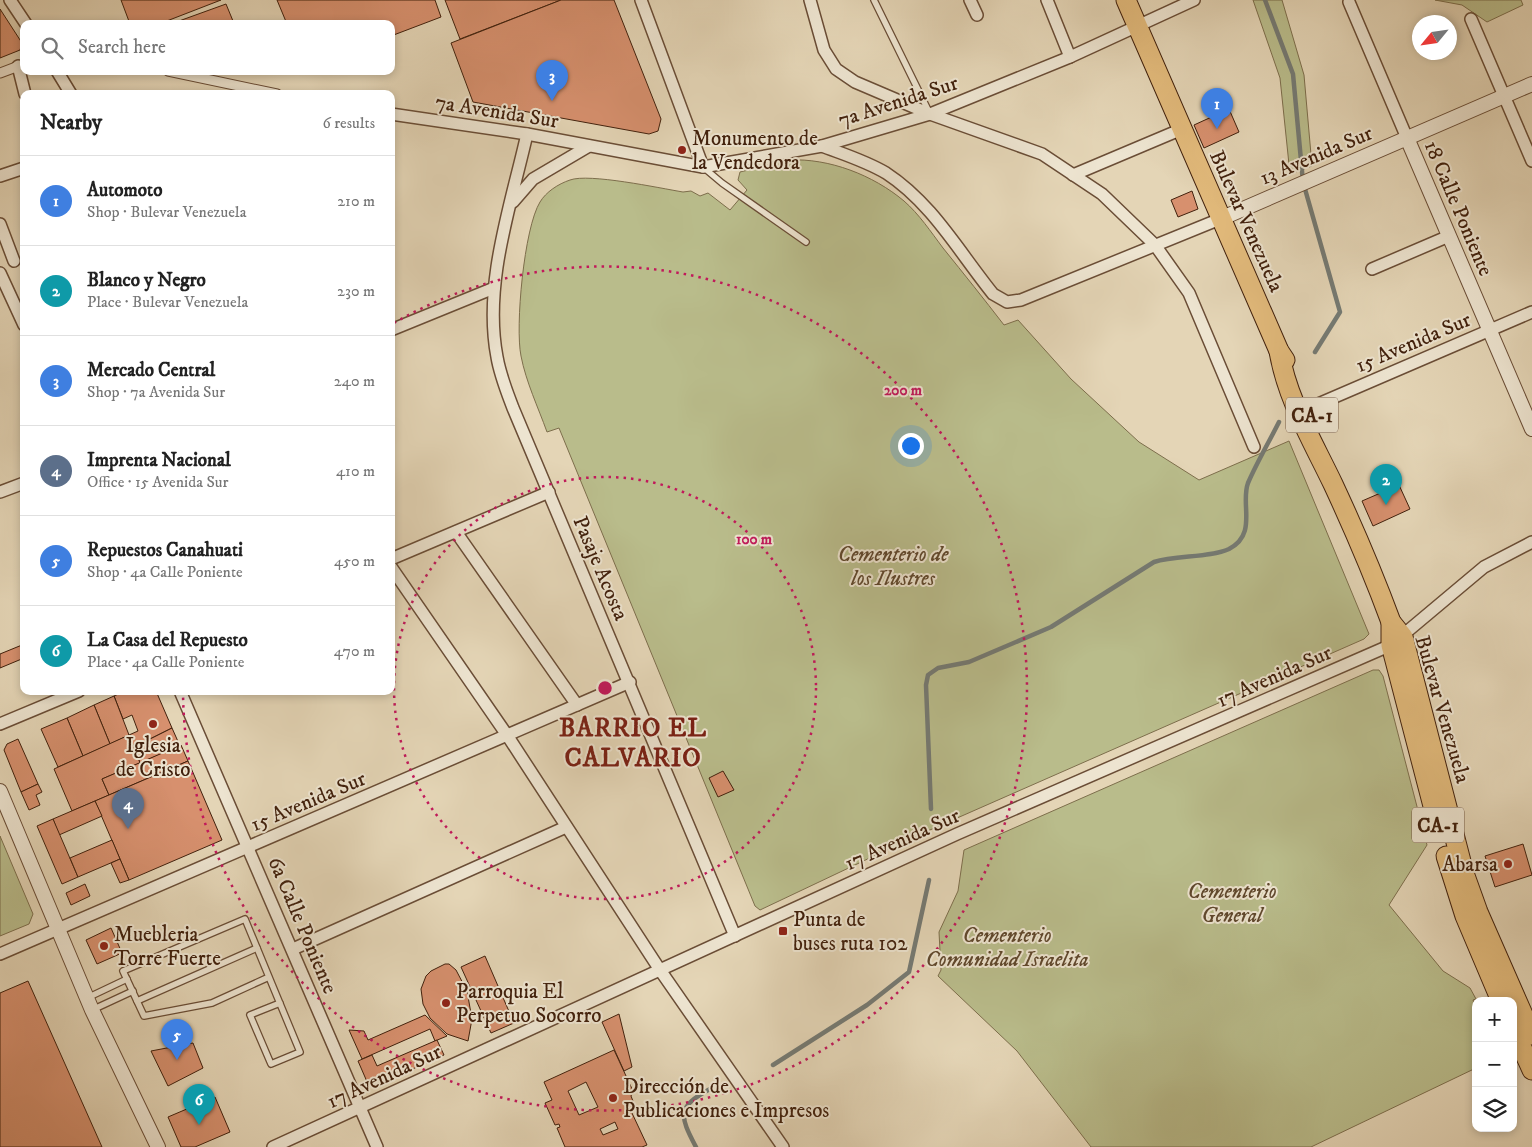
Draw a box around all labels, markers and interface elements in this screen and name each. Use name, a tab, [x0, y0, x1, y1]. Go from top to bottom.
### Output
north arrow	[1412, 15, 1457, 60]
search box	[20, 20, 395, 75]
icon: search	[38, 34, 66, 62]
text: Search here	[78, 36, 166, 59]
pin: 3	[536, 60, 568, 101]
street label: 7a Avenida Sur	[835, 70, 962, 134]
pin: 1	[1201, 88, 1233, 129]
street label: 7a Avenida Sur	[433, 89, 561, 135]
text: Nearby	[40, 110, 102, 136]
text: 6 results	[322, 113, 375, 133]
street label: 13 Avenida Sur	[1256, 120, 1377, 191]
place label: Monumento de la Vendedora	[692, 126, 818, 176]
street label: 18 Calle Poniente	[1418, 137, 1498, 280]
marker: Monumento de la Vendedora	[676, 144, 688, 156]
street label: Bulevar Venezuela	[1203, 146, 1289, 296]
text: Automoto	[87, 179, 162, 202]
text: 1	[53, 191, 59, 211]
text: 210 m	[337, 191, 375, 211]
text: Shop · Bulevar Venezuela	[87, 202, 246, 222]
text: Blanco y Negro	[87, 269, 206, 292]
text: 2	[52, 281, 60, 301]
text: 230 m	[337, 281, 375, 301]
text: Place · Bulevar Venezuela	[87, 292, 248, 312]
street label: 15 Avenida Sur	[1352, 307, 1475, 379]
text: Mercado Central	[87, 359, 215, 382]
text: 3	[53, 371, 59, 391]
text: 240 m	[334, 371, 375, 391]
text: 200 m	[884, 381, 923, 400]
text: Shop · 7a Avenida Sur	[87, 382, 225, 402]
road number: CA-1	[1286, 398, 1338, 432]
your location	[898, 433, 924, 459]
text: Imprenta Nacional	[87, 449, 231, 472]
text: 4	[51, 461, 61, 481]
text: 410 m	[336, 461, 375, 481]
pin: 2	[1370, 464, 1402, 505]
text: Office · 15 Avenida Sur	[87, 472, 228, 492]
street label: Pasaje Acosta	[567, 512, 634, 624]
text: 100 m	[736, 530, 773, 549]
text: Repuestos Canahuati	[87, 539, 243, 562]
park label: Cementerio de los Ilustres	[838, 542, 949, 592]
text: 5	[52, 551, 60, 571]
text: 450 m	[334, 551, 375, 571]
text: Shop · 4a Calle Poniente	[87, 562, 243, 582]
text: La Casa del Repuesto	[87, 629, 248, 652]
street label: Bulevar Venezuela	[1409, 632, 1476, 786]
street label: 17 Avenida Sur	[1213, 640, 1336, 714]
text: 6	[52, 641, 60, 661]
text: 470 m	[334, 641, 375, 661]
text: Place · 4a Calle Poniente	[87, 652, 244, 672]
centre of rings	[596, 679, 614, 697]
district label: BARRIO EL CALVARIO	[559, 712, 707, 775]
marker: Iglesia de Cristo	[147, 718, 159, 730]
place label: Iglesia de Cristo	[116, 733, 190, 783]
street label: 15 Avenida Sur	[247, 766, 370, 838]
pin: 4	[112, 788, 144, 829]
street label: 17 Avenida Sur	[841, 803, 964, 877]
road number: CA-1	[1412, 808, 1464, 842]
place label: Abarsa	[1442, 852, 1498, 878]
street label: 6a Calle Poniente	[262, 853, 343, 998]
marker: Abarsa	[1502, 858, 1514, 870]
park label: Cementerio General	[1188, 879, 1277, 929]
place label: Punta de buses ruta 102	[793, 907, 908, 957]
place label: Muebleria Torre Fuerte	[114, 922, 221, 972]
park label: Cementerio Comunidad Israelita	[925, 923, 1089, 973]
marker: Punta de buses ruta 102	[777, 925, 789, 937]
marker: Muebleria Torre Fuerte	[98, 940, 110, 952]
place label: Parroquia El Perpetuo Socorro	[456, 979, 601, 1029]
marker: Parroquia El Perpetuo Socorro	[440, 997, 452, 1009]
map controls	[1472, 997, 1517, 1132]
button: +	[1472, 997, 1517, 1042]
pin: 5	[161, 1019, 193, 1060]
street label: 17 Avenida Sur	[323, 1039, 446, 1115]
button: −	[1472, 1042, 1517, 1087]
place label: Dirección de Publicaciones e Impresos	[623, 1074, 829, 1124]
pin: 6	[183, 1084, 215, 1125]
button: layers	[1472, 1087, 1517, 1132]
marker: Dirección de Publicaciones e Impresos	[607, 1092, 619, 1104]

